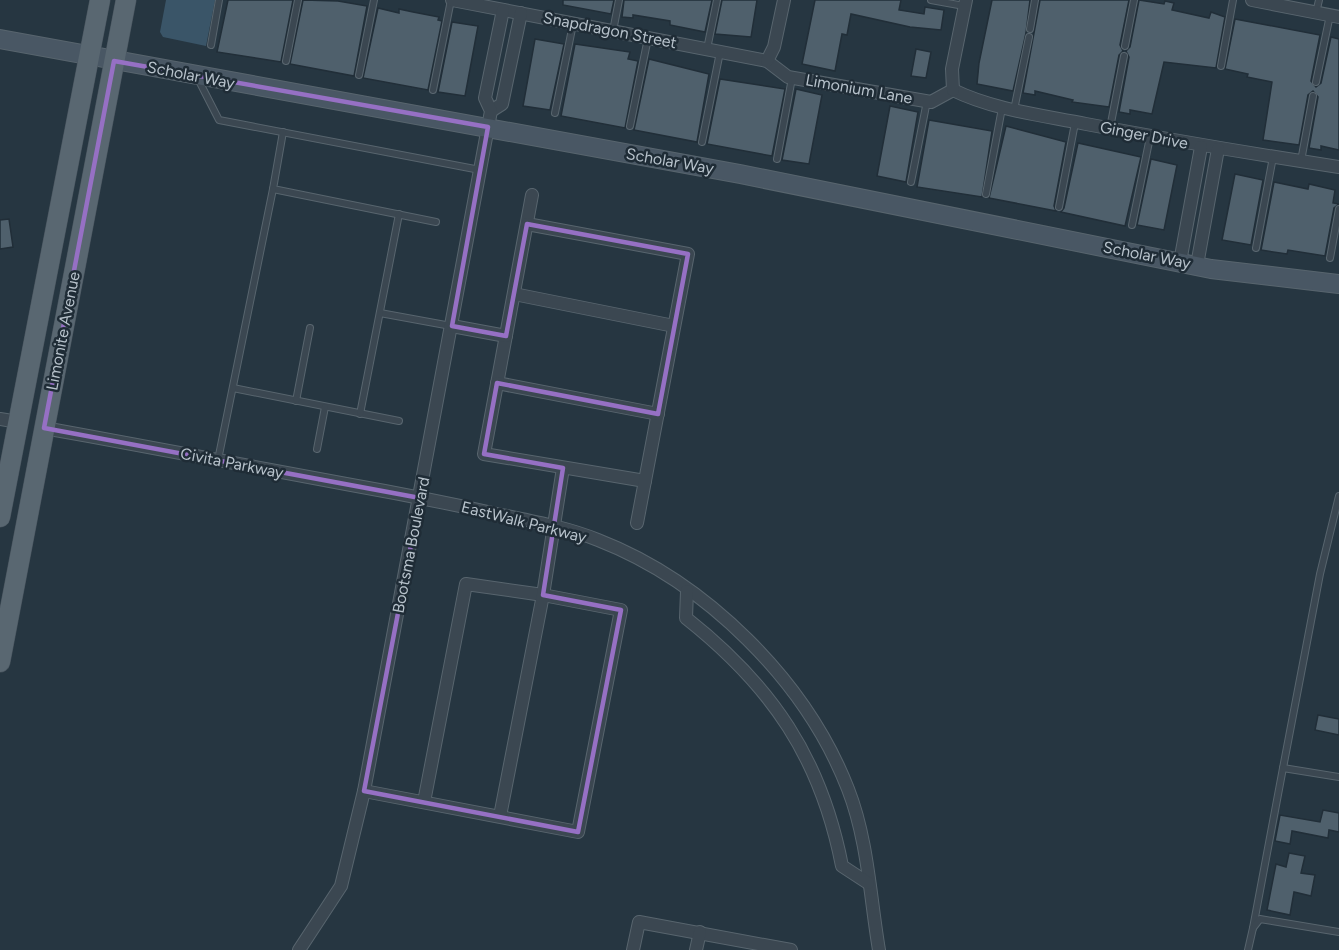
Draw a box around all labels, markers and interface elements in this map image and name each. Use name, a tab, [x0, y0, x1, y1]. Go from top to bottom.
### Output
street label: Snapdragon Street	[542, 8, 678, 52]
street label: Scholar Way	[146, 57, 237, 93]
street label: Limonium Lane	[804, 70, 914, 108]
street label: Ginger Drive	[1098, 117, 1190, 153]
street label: Scholar Way	[625, 144, 716, 178]
street label: Scholar Way	[1102, 237, 1193, 273]
street label: Limonite Avenue	[42, 270, 84, 392]
street label: Civita Parkway	[179, 444, 286, 482]
street label: Bootsma Boulevard	[388, 475, 434, 615]
street label: EastWalk Parkway	[459, 497, 589, 547]

